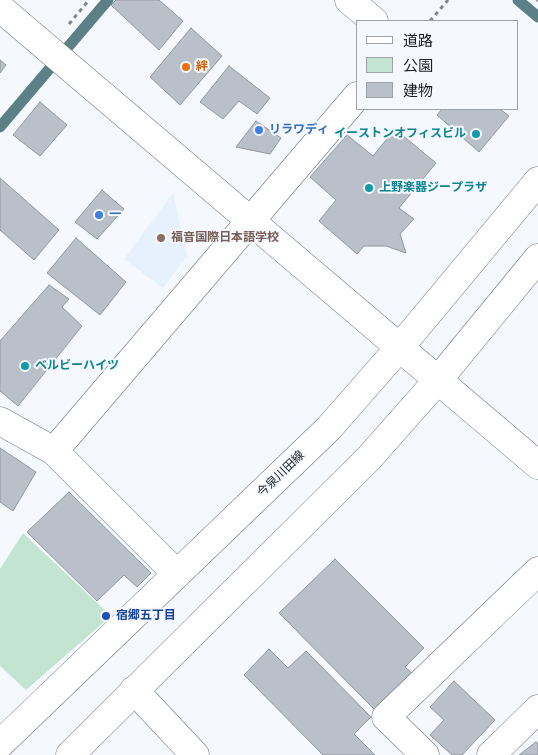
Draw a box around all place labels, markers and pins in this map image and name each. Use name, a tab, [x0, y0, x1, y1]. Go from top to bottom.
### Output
place label: 絆	[196, 60, 208, 74]
marker: 絆	[180, 61, 192, 73]
place label: リラワディ	[269, 123, 329, 137]
marker: リラワディ	[253, 124, 265, 136]
place label: イーストンオフィスビル	[334, 127, 466, 141]
marker: イーストンオフィスビル	[470, 128, 482, 140]
place label: 上野楽器ジープラザ	[379, 181, 487, 195]
marker: 上野楽器ジープラザ	[363, 182, 375, 194]
place label: 一	[109, 208, 121, 222]
marker: 一	[93, 209, 105, 221]
place label: 福音国際日本語学校	[171, 231, 279, 245]
marker: 福音国際日本語学校	[155, 232, 167, 244]
place label: ベルビーハイツ	[35, 359, 119, 373]
marker: ベルビーハイツ	[19, 360, 31, 372]
place label: 宿郷五丁目	[116, 609, 176, 623]
marker: 宿郷五丁目	[100, 610, 112, 622]

